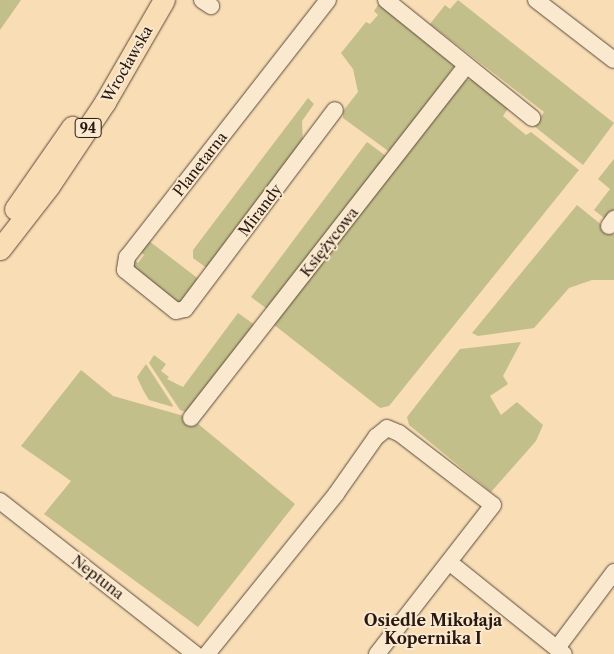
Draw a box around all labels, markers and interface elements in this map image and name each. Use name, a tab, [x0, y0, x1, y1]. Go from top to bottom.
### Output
street label: Wrocławska	[98, 22, 156, 106]
road number: 94	[74, 116, 102, 140]
street label: Planetarna	[169, 128, 231, 200]
street label: Mirandy	[235, 180, 285, 240]
street label: Księżycowa	[296, 204, 362, 280]
street label: Neptuna	[68, 551, 128, 603]
district label: Osiedle Mikołaja Kopernika I	[364, 610, 502, 648]

